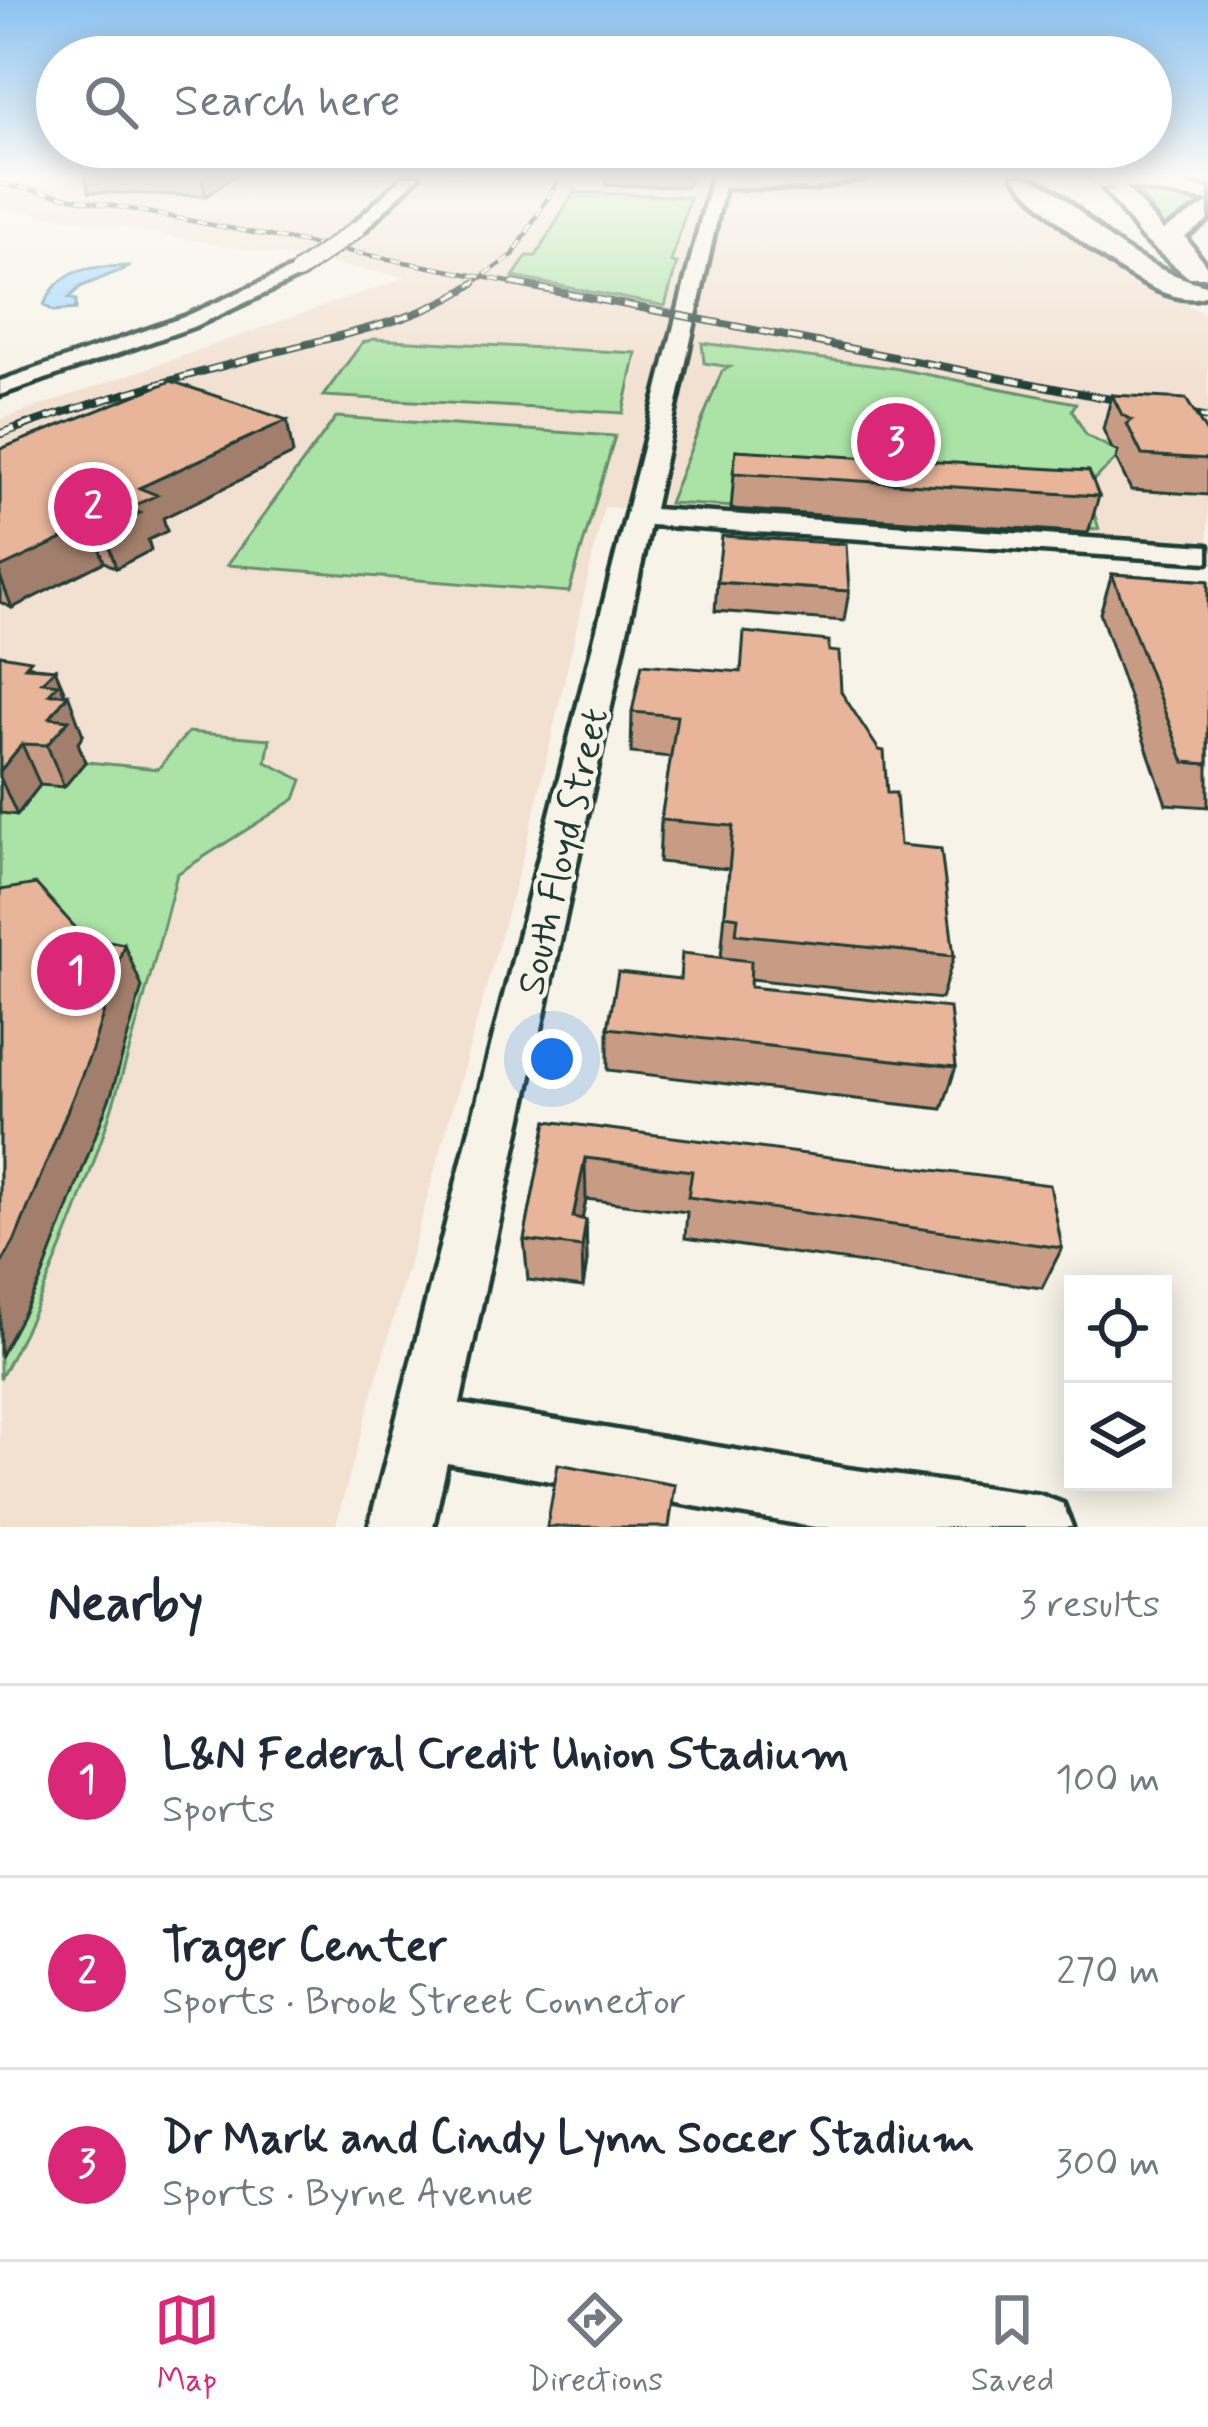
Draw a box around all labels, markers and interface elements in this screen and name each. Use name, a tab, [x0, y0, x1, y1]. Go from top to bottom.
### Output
search box	[36, 36, 1172, 168]
icon: search	[78, 69, 144, 135]
text: Search here	[174, 73, 401, 132]
pin: 3	[857, 397, 935, 487]
pin: 2	[54, 462, 132, 552]
street label: South Floyd Street	[507, 703, 622, 1001]
pin: 1	[37, 926, 115, 1016]
your location	[522, 1029, 582, 1089]
map controls	[1064, 1275, 1172, 1491]
button: locate	[1064, 1275, 1172, 1383]
button: layers	[1064, 1383, 1172, 1491]
text: Nearby	[48, 1572, 203, 1638]
text: 3 results	[1019, 1580, 1160, 1631]
text: L&N Federal Credit Union Stadium	[162, 1726, 849, 1785]
text: 1	[78, 1755, 96, 1806]
text: 100 m	[1055, 1755, 1160, 1806]
text: Sports	[162, 1785, 275, 1836]
text: Trager Center	[162, 1918, 446, 1977]
text: 2	[77, 1947, 97, 1998]
text: 270 m	[1056, 1947, 1160, 1998]
text: Sports · Brook Street Connector	[162, 1977, 686, 2028]
text: Dr Mark and Cindy Lynn Soccer Stadium	[162, 2110, 975, 2169]
text: 3	[78, 2139, 96, 2190]
text: 300 m	[1055, 2139, 1160, 2190]
text: Sports · Byrne Avenue	[162, 2169, 534, 2220]
tab: Map	[154, 2287, 220, 2403]
tab: Directions	[527, 2287, 663, 2403]
tab: Saved	[971, 2287, 1054, 2403]

